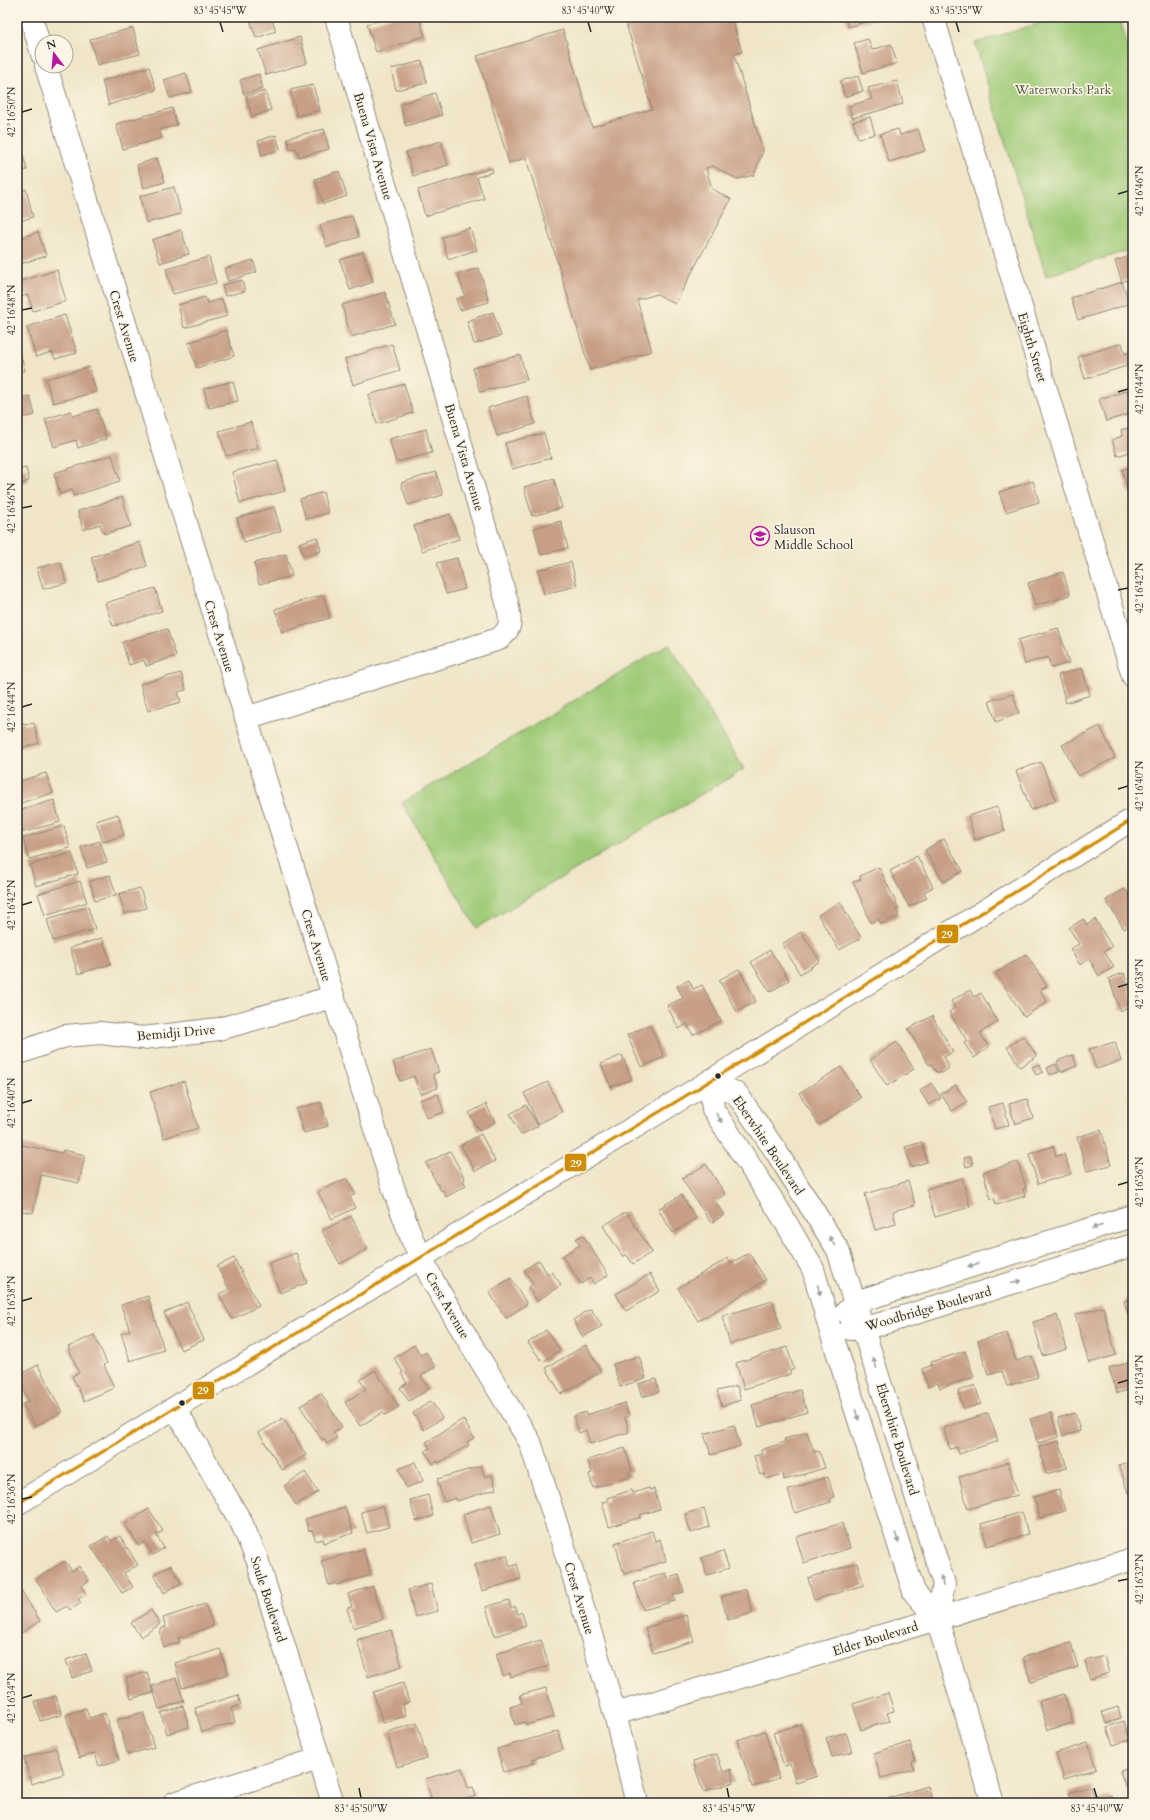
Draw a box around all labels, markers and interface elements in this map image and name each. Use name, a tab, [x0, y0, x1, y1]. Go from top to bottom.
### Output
text: 83°45'45"W	[193, 4, 248, 18]
text: 83°45'40"W	[561, 4, 616, 18]
text: 83°45'35"W	[929, 4, 984, 18]
north arrow	[34, 34, 74, 74]
text: N	[45, 36, 58, 53]
park label: Waterworks Park	[1014, 81, 1111, 99]
text: 42°16'50"N	[5, 86, 19, 137]
street label: Buena Vista Avenue	[349, 90, 397, 202]
text: 42°16'46"N	[1133, 165, 1147, 216]
text: 42°16'48"N	[5, 284, 19, 335]
street label: Crest Avenue	[105, 288, 144, 365]
street label: Eighth Street	[1013, 310, 1051, 384]
text: 42°16'44"N	[1133, 363, 1147, 414]
street label: Buena Vista Avenue	[440, 401, 488, 513]
text: 42°16'46"N	[5, 482, 19, 533]
place label: Slauson Middle School	[774, 521, 854, 554]
school or university icon: Slauson Middle School	[749, 525, 771, 547]
text: 42°16'42"N	[1133, 562, 1147, 613]
street label: Crest Avenue	[200, 598, 239, 675]
text: 42°16'44"N	[5, 681, 19, 732]
text: 42°16'40"N	[1133, 760, 1147, 811]
text: 42°16'42"N	[5, 879, 19, 930]
street label: Crest Avenue	[297, 907, 336, 984]
line badge: 29	[936, 924, 959, 944]
text: 29	[941, 927, 953, 942]
text: 42°16'38"N	[1133, 958, 1147, 1009]
street label: Bemidji Drive	[136, 1021, 216, 1045]
unlabelled marker	[713, 1071, 723, 1081]
text: 42°16'40"N	[5, 1077, 19, 1128]
street label: Eberwhite Boulevard	[728, 1092, 808, 1199]
one-way arrow	[715, 1113, 723, 1123]
line badge: 29	[564, 1153, 587, 1172]
text: 29	[570, 1156, 582, 1171]
text: 42°16'36"N	[1133, 1156, 1147, 1207]
one-way arrow	[1091, 1224, 1103, 1230]
one-way arrow	[829, 1235, 836, 1247]
one-way arrow	[967, 1262, 979, 1268]
street label: Crest Avenue	[421, 1269, 474, 1342]
text: 42°16'38"N	[5, 1275, 19, 1326]
one-way arrow	[1011, 1279, 1023, 1285]
street label: Woodbridge Boulevard	[862, 1282, 993, 1336]
one-way arrow	[816, 1285, 822, 1297]
text: 42°16'34"N	[1133, 1354, 1147, 1405]
one-way arrow	[872, 1357, 878, 1369]
line badge: 29	[192, 1381, 215, 1400]
street label: Eberwhite Boulevard	[871, 1381, 923, 1498]
text: 29	[197, 1383, 209, 1398]
unlabelled marker	[177, 1398, 187, 1408]
one-way arrow	[855, 1409, 861, 1421]
text: 42°16'36"N	[5, 1473, 19, 1524]
one-way arrow	[894, 1533, 900, 1545]
text: 42°16'32"N	[1133, 1553, 1147, 1604]
street label: Soule Boulevard	[246, 1554, 290, 1645]
street label: Crest Avenue	[560, 1560, 599, 1637]
one-way arrow	[939, 1575, 945, 1587]
street label: Elder Boulevard	[830, 1617, 920, 1660]
text: 42°16'34"N	[5, 1672, 19, 1723]
text: 83°45'50"W	[334, 1802, 389, 1816]
text: 83°45'45"W	[702, 1802, 757, 1816]
text: 83°45'40"W	[1070, 1802, 1125, 1816]

